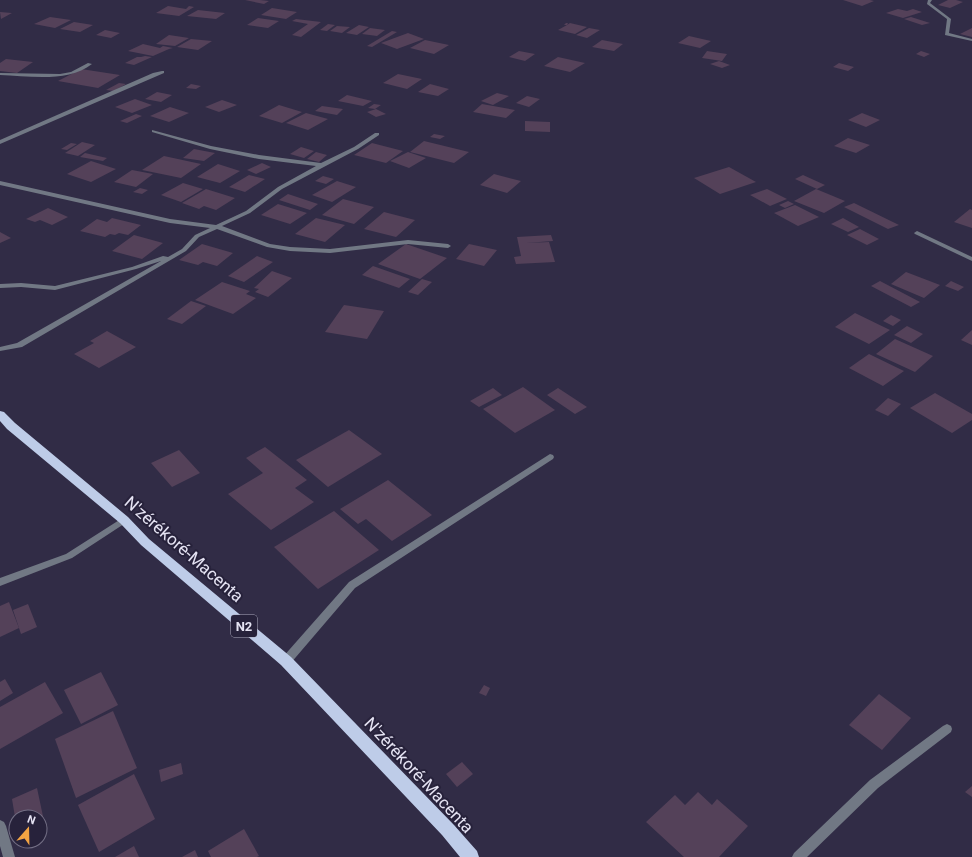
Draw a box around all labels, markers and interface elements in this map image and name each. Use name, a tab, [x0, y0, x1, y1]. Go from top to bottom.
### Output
street label: N'zérékoré-Macenta	[121, 492, 247, 606]
road number: N2	[231, 615, 257, 637]
street label: N'zérékoré-Macenta	[360, 713, 478, 837]
north arrow	[8, 809, 48, 849]
text: N	[25, 813, 37, 828]

